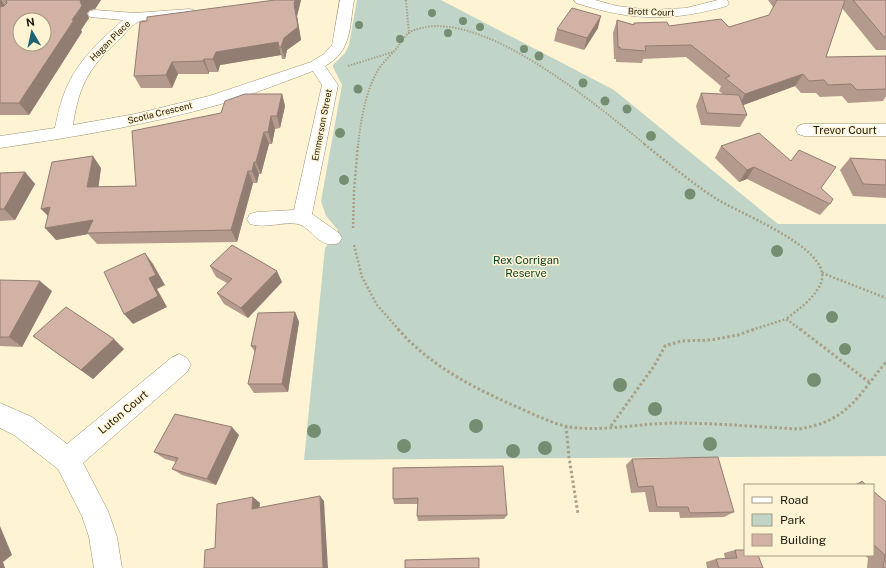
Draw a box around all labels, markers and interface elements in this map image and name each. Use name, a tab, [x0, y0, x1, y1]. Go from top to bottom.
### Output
street label: Brott Court	[628, 5, 675, 18]
north arrow	[12, 12, 52, 52]
text: N	[25, 16, 36, 29]
street label: Hagan Place	[87, 18, 132, 63]
street label: Emmerson Street	[309, 88, 334, 162]
street label: Scotia Crescent	[126, 99, 194, 126]
street label: Trevor Court	[813, 124, 877, 136]
park label: Rex Corrigan Reserve	[493, 254, 559, 279]
street label: Luton Court	[96, 388, 150, 436]
legend	[744, 484, 874, 556]
text: Road	[780, 493, 808, 507]
text: Park	[780, 513, 806, 527]
text: Building	[780, 533, 826, 547]

